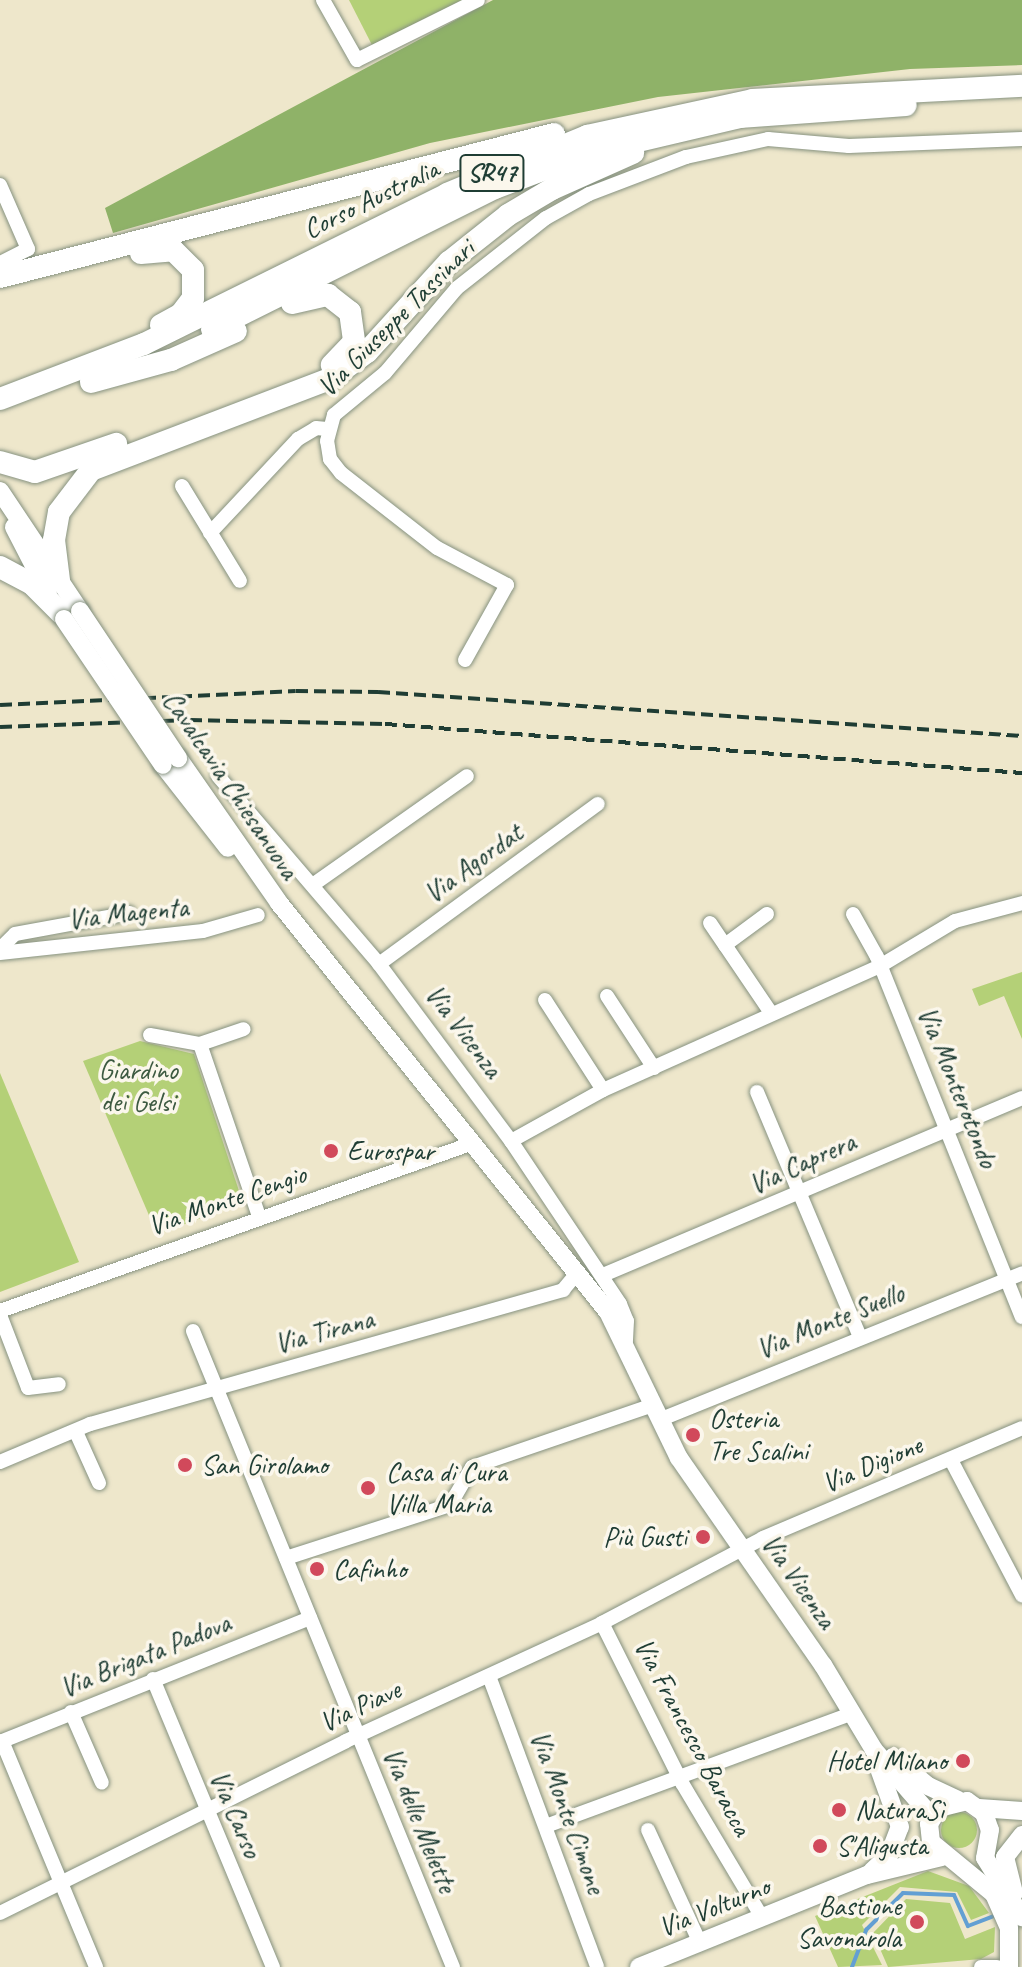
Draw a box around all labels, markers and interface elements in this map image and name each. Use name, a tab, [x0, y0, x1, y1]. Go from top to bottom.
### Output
road number: SR47	[458, 151, 526, 195]
street label: Corso Australia	[298, 152, 444, 246]
street label: Via Giuseppe Tassinari	[310, 232, 482, 404]
street label: Cavalcavia Chiesanuova	[156, 684, 306, 886]
street label: Via Agordat	[418, 816, 528, 910]
street label: Via Magenta	[66, 890, 190, 936]
street label: Via Vicenza	[418, 978, 510, 1084]
street label: Via Monterotondo	[910, 1002, 1006, 1172]
park label: Giardino dei Gelsi	[98, 1053, 178, 1119]
street label: Via Caprera	[743, 1125, 861, 1201]
place label: Eurospar	[347, 1134, 434, 1168]
marker: Eurospar	[322, 1142, 340, 1160]
street label: Via Monte Cengio	[144, 1157, 310, 1243]
street label: Via Monte Suello	[751, 1276, 909, 1366]
street label: Via Tirana	[271, 1302, 377, 1360]
place label: Osteria Tre Scalini	[709, 1402, 809, 1468]
marker: Osteria Tre Scalini	[684, 1426, 702, 1444]
street label: Via Digione	[817, 1428, 927, 1500]
place label: San Girolamo	[201, 1448, 327, 1482]
place label: Casa di Cura Villa Maria	[386, 1455, 507, 1521]
marker: San Girolamo	[176, 1456, 194, 1474]
marker: Casa di Cura Villa Maria	[357, 1477, 379, 1499]
place label: Più Gusti	[603, 1520, 687, 1554]
street label: Via Vicenza	[754, 1527, 844, 1635]
marker: Più Gusti	[694, 1528, 712, 1546]
place label: Cafinho	[333, 1552, 406, 1586]
marker: Cafinho	[308, 1560, 326, 1578]
street label: Via Brigata Padova	[55, 1605, 235, 1705]
street label: Via Francesco Baracca	[627, 1632, 759, 1842]
street label: Via Piave	[314, 1673, 406, 1739]
street label: Via Monte Cimone	[523, 1726, 613, 1898]
street label: Via delle Melette	[376, 1743, 464, 1897]
place label: Hotel Milano	[827, 1744, 947, 1778]
marker: Hotel Milano	[954, 1752, 972, 1770]
street label: Via Carso	[203, 1765, 269, 1863]
place label: NaturaSì	[855, 1793, 944, 1827]
marker: NaturaSì	[830, 1801, 848, 1819]
place label: S'Aligusta	[836, 1829, 928, 1863]
marker: S'Aligusta	[811, 1837, 829, 1855]
street label: Via Volturno	[654, 1870, 774, 1944]
place label: Bastione Savonarola	[797, 1889, 901, 1955]
marker: Bastione Savonarola	[908, 1913, 926, 1931]

